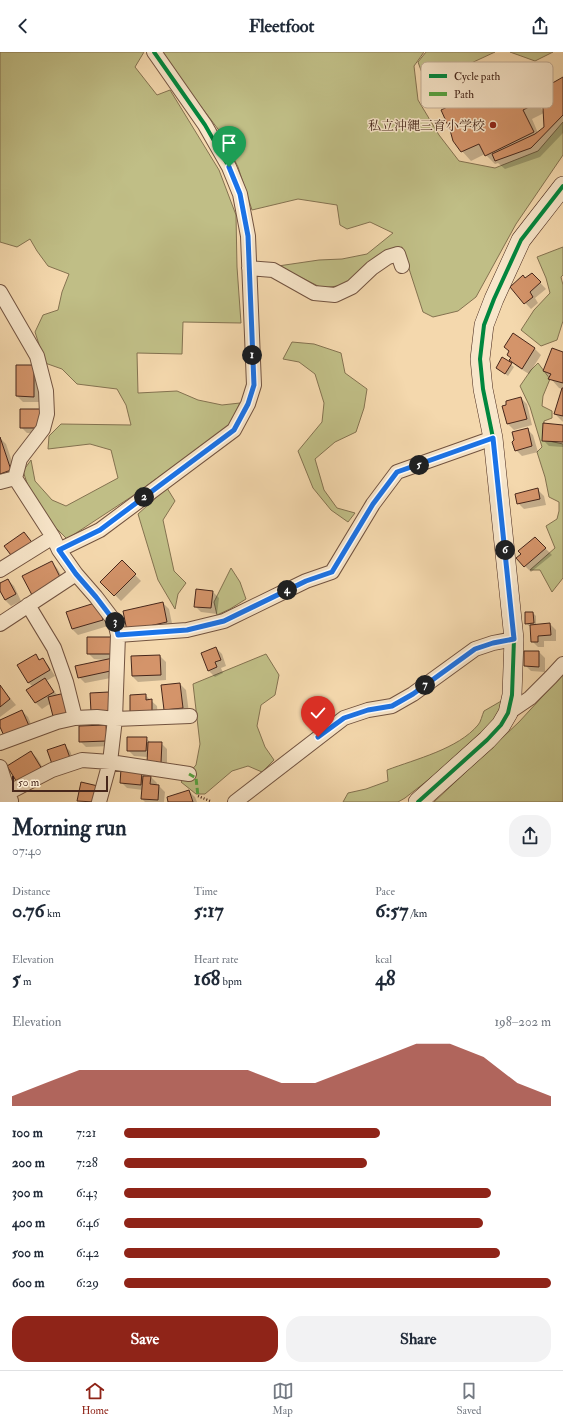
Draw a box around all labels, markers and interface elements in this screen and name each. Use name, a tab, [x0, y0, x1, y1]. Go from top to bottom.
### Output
icon: back	[12, 15, 34, 37]
text: Fleetfoot	[249, 15, 314, 38]
icon: share	[529, 15, 551, 37]
legend	[421, 62, 553, 108]
text: Cycle path	[454, 70, 500, 84]
text: Path	[454, 88, 474, 101]
place label: 私立沖縄三育小学校	[368, 118, 485, 134]
marker: 私立沖縄三育小学校	[488, 120, 498, 130]
pin	[212, 126, 246, 167]
icon: arrive	[218, 132, 240, 154]
pin: 1	[242, 345, 262, 365]
text: 1	[250, 348, 254, 361]
pin: 5	[409, 455, 429, 475]
text: 5	[417, 458, 421, 471]
pin: 2	[134, 487, 154, 507]
text: 2	[141, 490, 147, 503]
pin: 6	[495, 540, 515, 560]
text: 6	[502, 543, 508, 556]
pin: 4	[277, 580, 297, 600]
text: 4	[284, 583, 290, 596]
pin: 3	[105, 612, 125, 632]
text: 3	[113, 615, 117, 628]
pin: 7	[415, 675, 435, 695]
text: 7	[422, 678, 428, 691]
pin	[301, 696, 335, 737]
icon: check	[307, 702, 329, 724]
scale bar	[12, 774, 108, 793]
text: 50 m	[18, 776, 39, 789]
text: Morning run	[12, 814, 127, 842]
button: share	[509, 815, 551, 857]
text: 07:40	[12, 843, 42, 859]
text: Distance	[12, 885, 50, 898]
text: Time	[194, 885, 218, 898]
text: Pace	[375, 885, 395, 898]
text: 0.76	[12, 898, 45, 923]
text: 5:17	[194, 898, 224, 923]
text: 6:57	[375, 898, 408, 923]
text: km	[45, 907, 61, 920]
text: /km	[408, 907, 427, 920]
text: Elevation	[12, 953, 54, 966]
text: Heart rate	[194, 953, 238, 966]
text: kcal	[375, 953, 392, 966]
text: 5	[12, 966, 21, 991]
text: 168	[194, 966, 220, 991]
text: 48	[375, 966, 396, 991]
text: m	[21, 975, 32, 988]
text: bpm	[220, 975, 242, 988]
text: Elevation	[12, 1014, 62, 1030]
text: 198–202 m	[494, 1014, 551, 1030]
text: 100 m	[12, 1125, 43, 1141]
text: 7:21	[76, 1125, 96, 1141]
text: 200 m	[12, 1155, 45, 1171]
text: 7:28	[76, 1155, 98, 1171]
text: 300 m	[12, 1185, 43, 1201]
text: 6:43	[76, 1185, 98, 1201]
text: 400 m	[12, 1215, 45, 1231]
text: 6:46	[76, 1215, 99, 1231]
text: 500 m	[12, 1245, 44, 1261]
text: 6:42	[76, 1245, 99, 1261]
text: 600 m	[12, 1275, 45, 1291]
text: 6:29	[76, 1275, 99, 1291]
button: Save	[12, 1316, 278, 1362]
button: Share	[286, 1316, 551, 1362]
tab: Home	[81, 1380, 109, 1417]
tab: Map	[272, 1380, 294, 1417]
tab: Saved	[456, 1380, 482, 1417]

